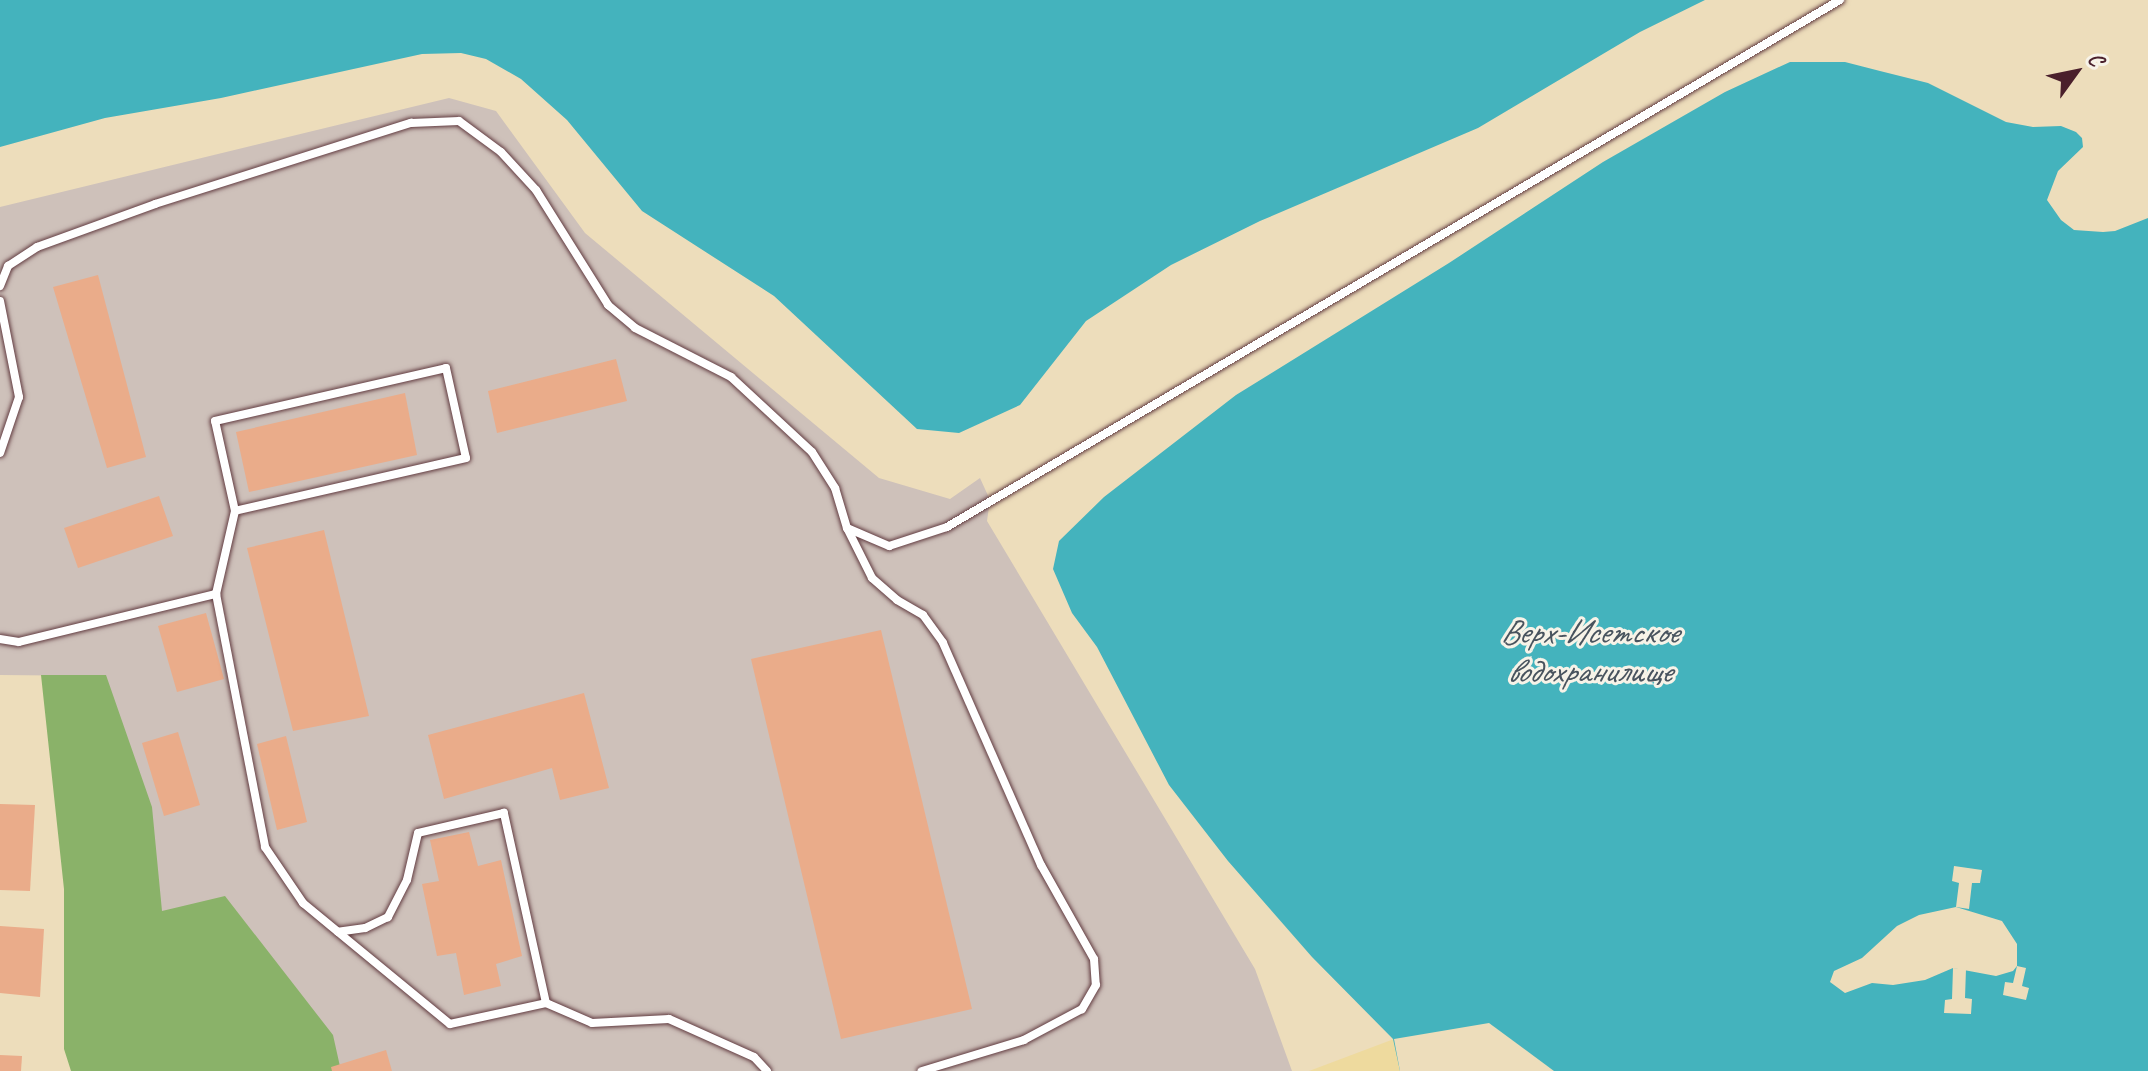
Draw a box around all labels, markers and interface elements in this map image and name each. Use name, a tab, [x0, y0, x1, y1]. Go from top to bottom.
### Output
north arrow	[2036, 32, 2116, 112]
text: С	[2081, 47, 2111, 71]
water label: Верх-Исетское водохранилище	[1500, 611, 1678, 690]

